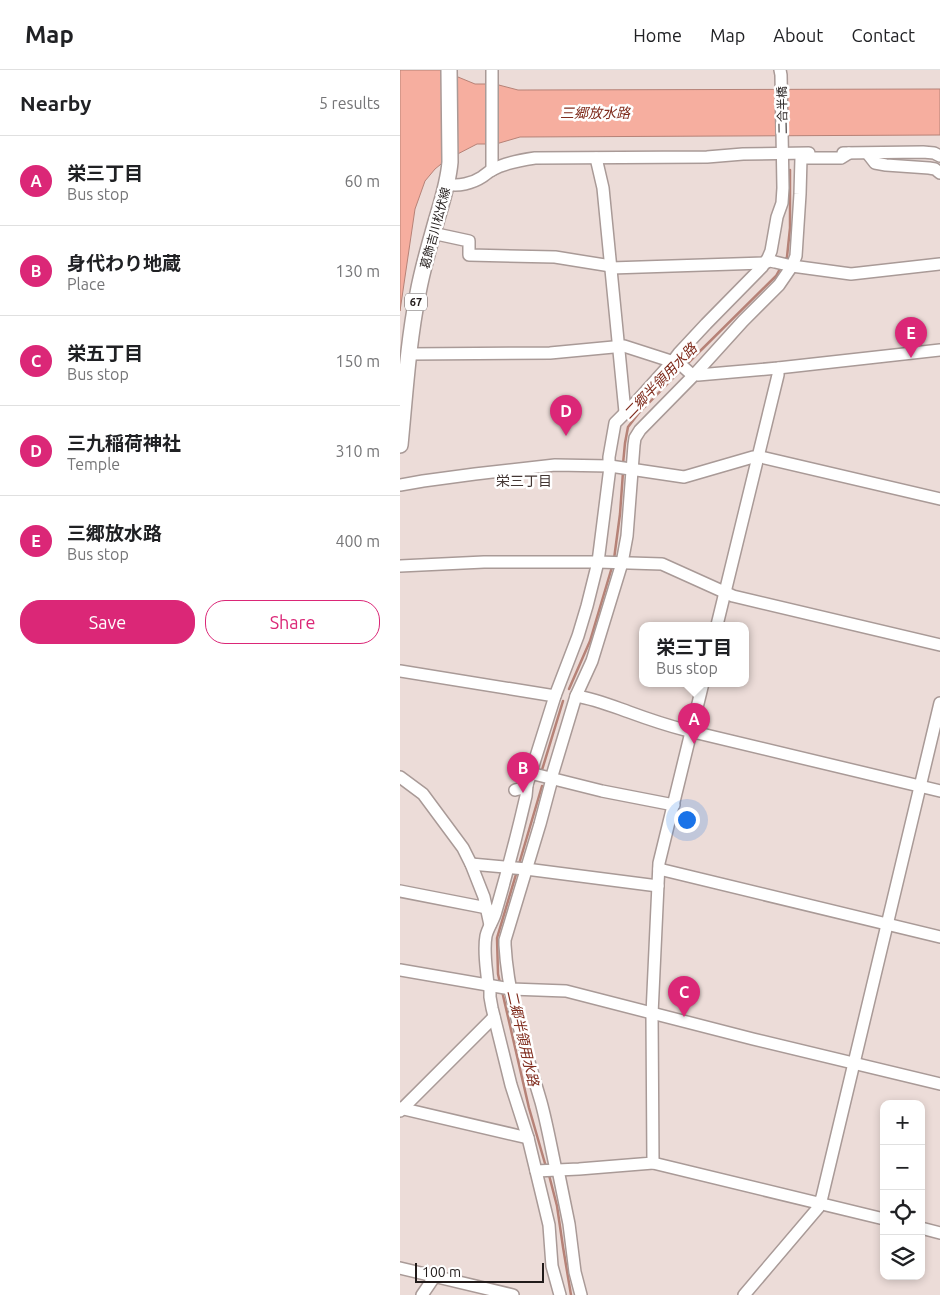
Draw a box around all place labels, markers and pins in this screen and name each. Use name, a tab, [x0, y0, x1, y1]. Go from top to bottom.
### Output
pin: E	[895, 317, 927, 358]
pin: D	[550, 395, 582, 436]
pin: A	[678, 703, 710, 744]
pin: B	[507, 752, 539, 793]
pin: C	[668, 976, 700, 1017]

